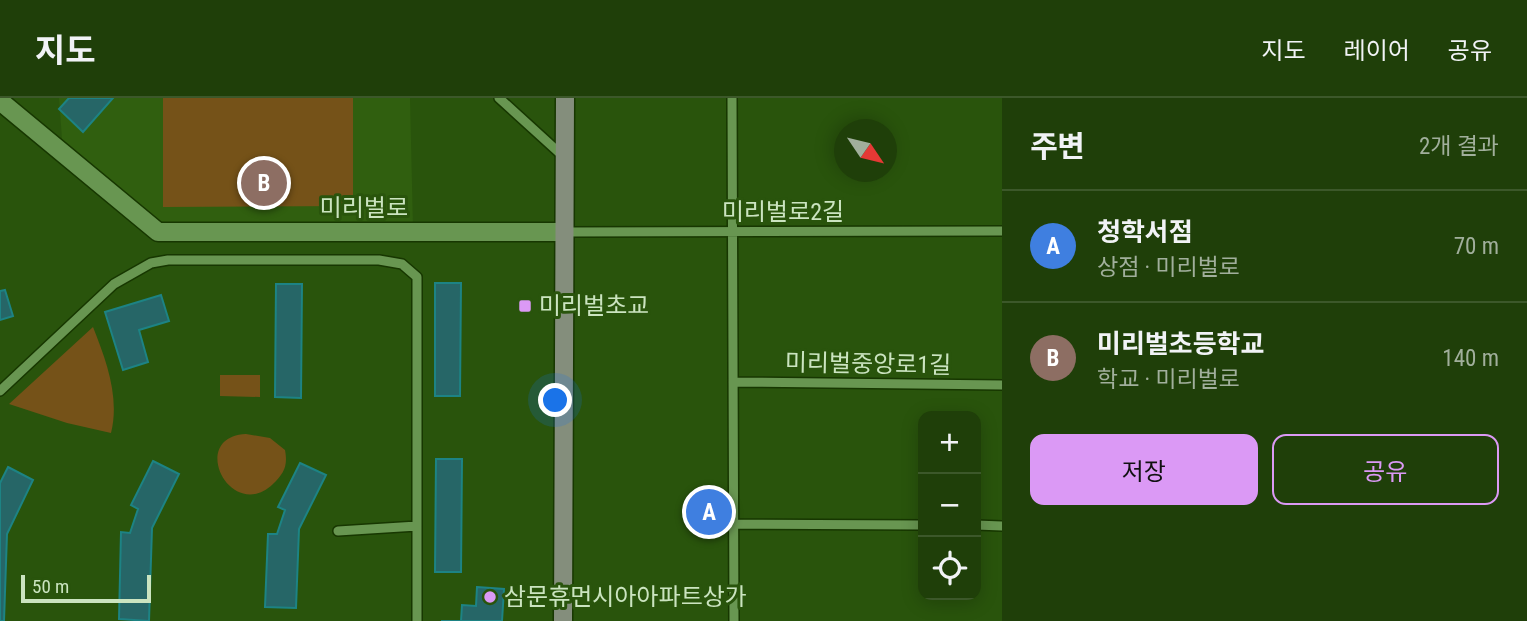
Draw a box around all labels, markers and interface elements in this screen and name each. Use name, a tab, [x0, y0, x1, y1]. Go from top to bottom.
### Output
text: 지도	[35, 31, 96, 70]
text: 지도	[1261, 37, 1306, 65]
text: 레이어	[1344, 37, 1410, 65]
text: 공유	[1448, 37, 1492, 65]
north arrow	[834, 119, 897, 182]
text: 주변	[1030, 129, 1085, 164]
text: 2개 결과	[1419, 133, 1499, 160]
pin: B	[241, 157, 287, 209]
street label: 미리벌로	[320, 194, 408, 222]
street label: 미리벌로2길	[722, 198, 844, 226]
text: 청학서점	[1097, 217, 1193, 247]
text: A	[1046, 233, 1060, 260]
text: 70 m	[1454, 233, 1499, 260]
text: 상점 · 미리벌로	[1097, 254, 1240, 281]
place label: 미리벌초교	[539, 292, 649, 320]
marker: 미리벌초교	[517, 298, 533, 314]
text: 미리벌초등학교	[1097, 329, 1264, 359]
text: B	[1047, 345, 1059, 372]
text: 140 m	[1442, 345, 1499, 372]
street label: 미리벌중앙로1길	[785, 349, 951, 379]
text: 학교 · 미리벌로	[1097, 366, 1240, 393]
your location	[538, 383, 572, 417]
map controls	[918, 411, 981, 600]
button: +	[918, 411, 981, 474]
button: 저장	[1030, 434, 1258, 505]
button: 공유	[1272, 434, 1499, 505]
button: −	[918, 474, 981, 537]
pin: A	[686, 486, 732, 538]
button: locate	[918, 537, 981, 600]
scale bar	[21, 572, 150, 604]
text: 50 m	[32, 575, 69, 598]
place label: 삼문휴먼시아아파트상가	[504, 583, 747, 611]
marker: 삼문휴먼시아아파트상가	[482, 589, 498, 605]

